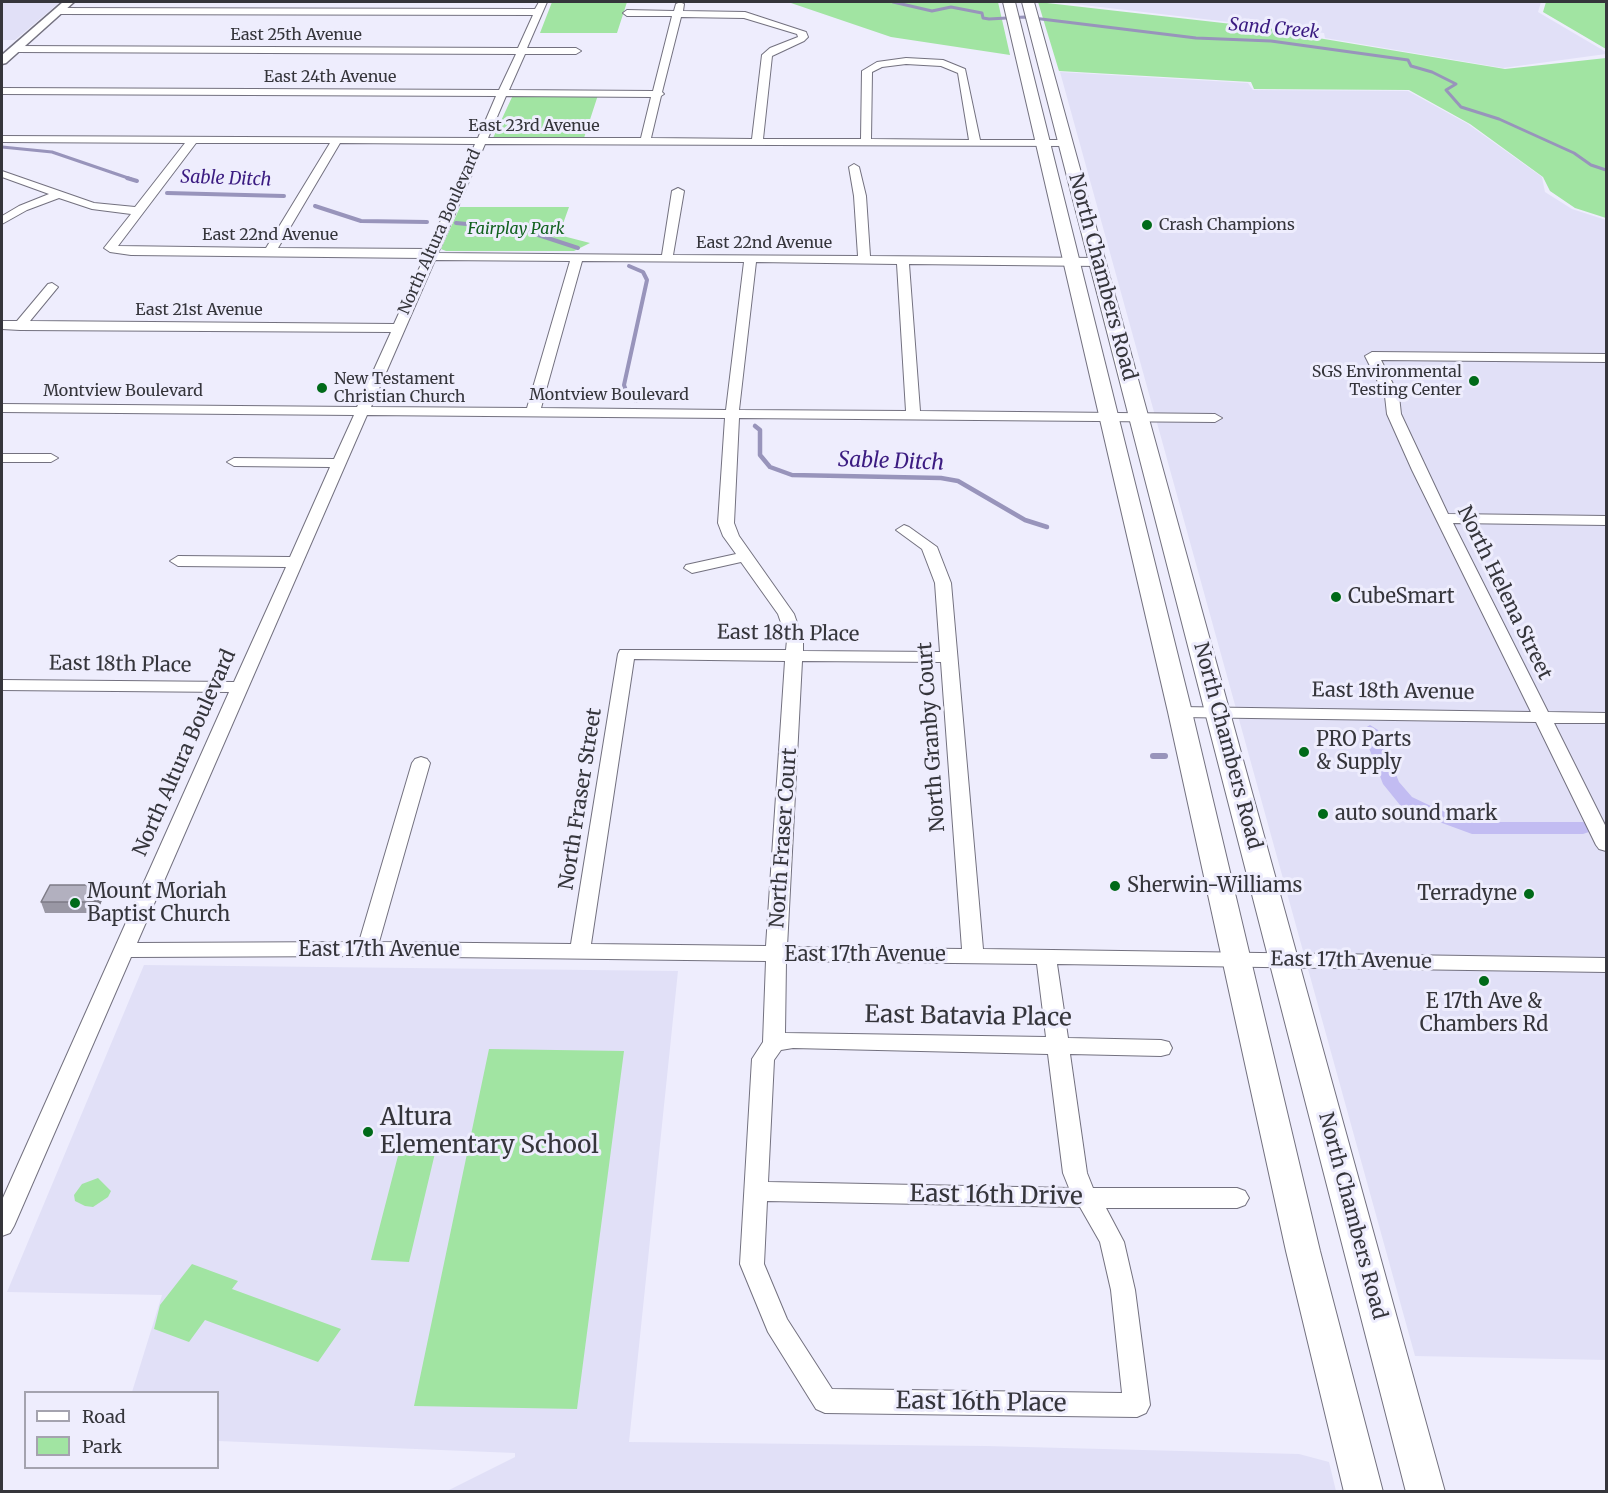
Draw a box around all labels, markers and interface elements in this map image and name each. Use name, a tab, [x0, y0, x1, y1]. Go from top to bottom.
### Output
water label: Sand Creek	[1228, 14, 1320, 44]
street label: East 25th Avenue	[230, 25, 362, 45]
street label: East 24th Avenue	[264, 67, 396, 87]
street label: East 23rd Avenue	[468, 116, 600, 136]
street label: North Altura Boulevard	[395, 146, 485, 318]
water label: Sable Ditch	[180, 167, 272, 191]
street label: North Chambers Road	[1063, 171, 1141, 383]
place label: Crash Champions	[1159, 215, 1295, 235]
marker: Crash Champions	[1140, 218, 1154, 232]
park label: Fairplay Park	[468, 219, 564, 239]
street label: East 22nd Avenue	[202, 225, 338, 245]
street label: East 22nd Avenue	[696, 233, 832, 253]
street label: East 21st Avenue	[135, 300, 263, 320]
place label: SGS Environmental Testing Center	[1312, 362, 1462, 400]
place label: New Testament Christian Church	[334, 369, 465, 407]
marker: SGS Environmental Testing Center	[1467, 374, 1481, 388]
street label: Montview Boulevard	[43, 381, 203, 401]
marker: New Testament Christian Church	[315, 381, 329, 395]
street label: Montview Boulevard	[529, 385, 689, 405]
water label: Sable Ditch	[837, 448, 945, 476]
street label: North Helena Street	[1452, 502, 1556, 684]
place label: CubeSmart	[1348, 585, 1455, 609]
marker: CubeSmart	[1329, 590, 1343, 604]
street label: East 18th Place	[717, 621, 859, 647]
street label: North Chambers Road	[1188, 640, 1266, 852]
street label: North Granby Court	[913, 641, 951, 833]
street label: North Altura Boulevard	[129, 646, 241, 860]
street label: East 18th Place	[49, 652, 191, 678]
street label: East 18th Avenue	[1311, 679, 1475, 705]
street label: North Fraser Street	[555, 706, 607, 892]
place label: PRO Parts & Supply	[1316, 728, 1411, 775]
marker: PRO Parts & Supply	[1297, 745, 1311, 759]
street label: North Fraser Court	[766, 747, 802, 929]
place label: auto sound mark	[1335, 802, 1497, 826]
marker: auto sound mark	[1316, 807, 1330, 821]
place label: Sherwin-Williams	[1127, 874, 1302, 898]
marker: Sherwin-Williams	[1108, 879, 1122, 893]
place label: Mount Moriah Baptist Church	[87, 880, 230, 927]
place label: Terradyne	[1417, 882, 1517, 906]
marker: Terradyne	[1522, 887, 1536, 901]
marker: Mount Moriah Baptist Church	[68, 896, 82, 910]
street label: East 17th Avenue	[298, 938, 460, 962]
street label: East 17th Avenue	[784, 943, 946, 967]
street label: East 17th Avenue	[1270, 948, 1432, 974]
marker: E 17th Ave & Chambers Rd	[1477, 974, 1491, 988]
place label: E 17th Ave & Chambers Rd	[1420, 990, 1548, 1037]
street label: East Batavia Place	[864, 1001, 1072, 1033]
place label: Altura Elementary School	[380, 1104, 599, 1160]
street label: North Chambers Road	[1313, 1110, 1391, 1322]
marker: Altura Elementary School	[361, 1125, 375, 1139]
street label: East 16th Drive	[909, 1180, 1083, 1212]
street label: East 16th Place	[895, 1387, 1067, 1419]
legend	[24, 1391, 219, 1469]
text: Road	[82, 1405, 126, 1428]
text: Park	[82, 1435, 122, 1458]

